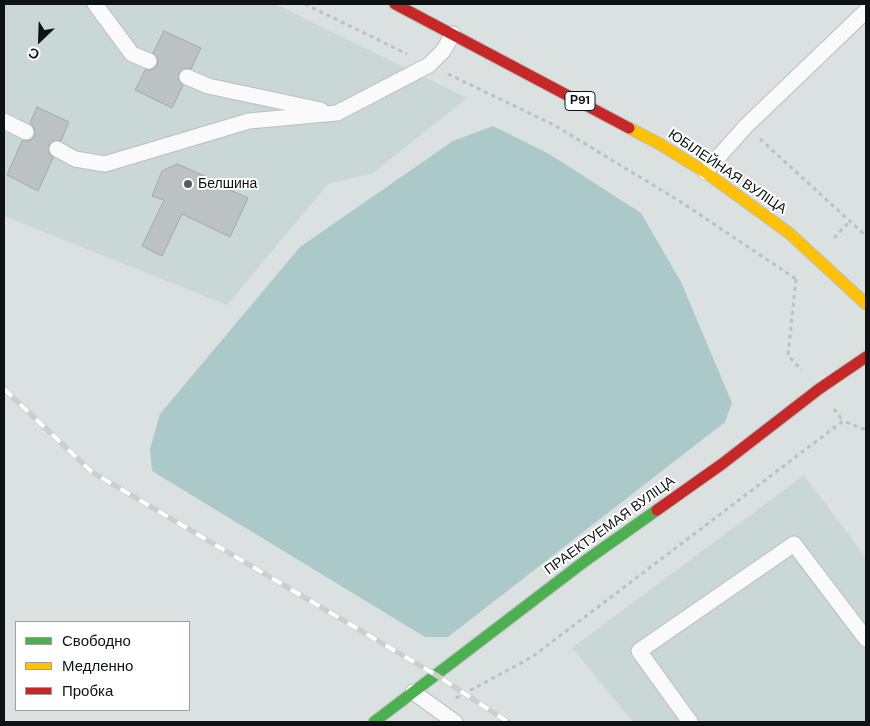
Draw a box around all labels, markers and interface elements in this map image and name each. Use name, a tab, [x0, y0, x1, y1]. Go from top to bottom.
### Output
north arrow	[15, 15, 65, 65]
text: С	[26, 43, 42, 64]
road number: Р91	[565, 92, 595, 110]
street label: ЮБІЛЕЙНАЯ ВУЛІЦА	[665, 126, 789, 218]
place label: Белшина	[198, 176, 257, 192]
marker: Белшина	[182, 178, 194, 190]
street label: ПРАЕКТУЕМАЯ ВУЛІЦА	[542, 473, 678, 579]
legend	[15, 621, 190, 711]
text: Свободно	[62, 631, 131, 651]
text: Медленно	[62, 656, 133, 676]
text: Пробка	[62, 681, 113, 701]

